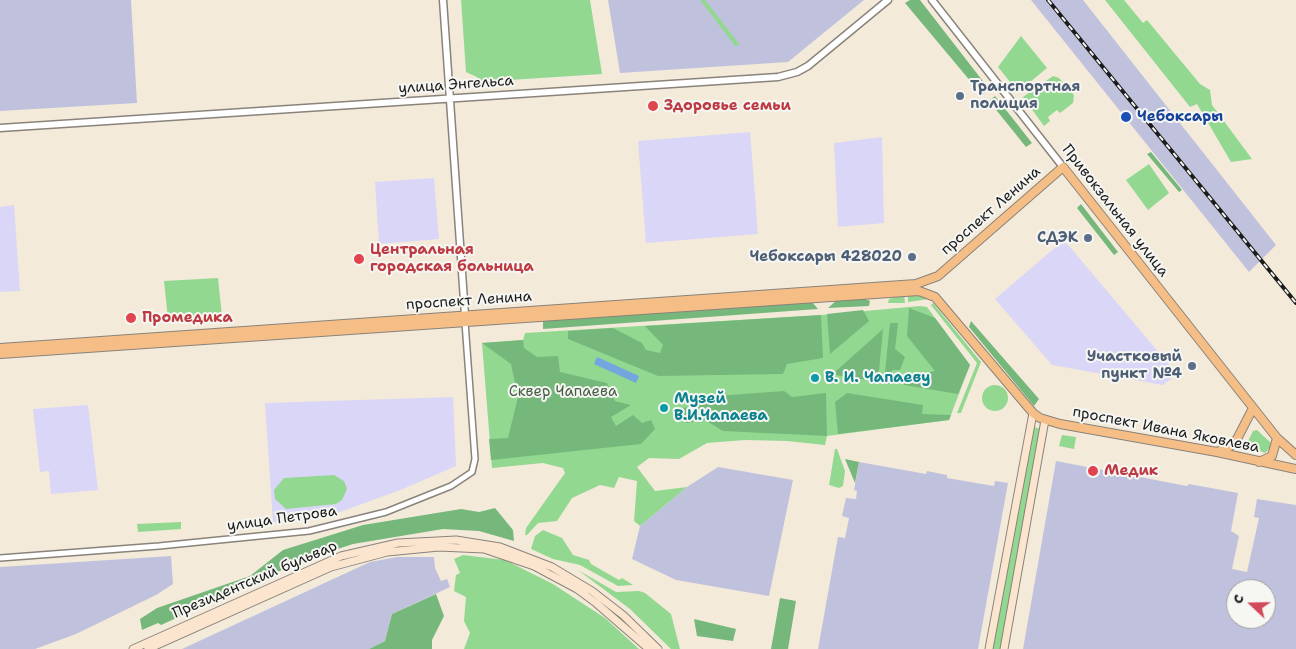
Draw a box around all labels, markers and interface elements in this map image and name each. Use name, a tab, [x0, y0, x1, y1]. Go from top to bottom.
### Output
street label: улица Энгельса	[398, 72, 514, 98]
place label: Транспортная полиция	[970, 78, 1080, 113]
marker: Транспортная полиция	[954, 90, 966, 102]
place label: Здоровье семьи	[664, 97, 791, 115]
marker: Здоровье семьи	[646, 99, 660, 113]
place label: Чебоксары	[1137, 108, 1223, 126]
marker: Чебоксары	[1119, 110, 1133, 124]
street label: Привокзальная улица	[1058, 141, 1172, 281]
street label: проспект Ленина	[938, 163, 1044, 259]
place label: СДЭК	[1037, 229, 1078, 247]
marker: СДЭК	[1082, 232, 1094, 244]
place label: Центральная городская больница	[370, 241, 534, 276]
place label: Чебоксары 428020	[750, 248, 902, 266]
marker: Чебоксары 428020	[906, 251, 918, 263]
marker: Центральная городская больница	[352, 252, 366, 266]
street label: проспект Ленина	[405, 288, 533, 314]
place label: Промедика	[142, 309, 233, 327]
marker: Промедика	[124, 311, 138, 325]
place label: Участковый пункт №4	[1087, 348, 1182, 383]
marker: Участковый пункт №4	[1186, 360, 1198, 372]
place label: В. И. Чапаеву	[825, 369, 930, 387]
marker: В. И. Чапаеву	[809, 372, 821, 384]
park label: Сквер Чапаева	[509, 383, 617, 401]
place label: Музей В.И.Чапаева	[674, 390, 768, 425]
marker: Музей В.И.Чапаева	[658, 402, 670, 414]
street label: проспект Ивана Яковлева	[1071, 403, 1261, 457]
place label: Медик	[1104, 462, 1158, 480]
marker: Медик	[1086, 464, 1100, 478]
street label: улица Петрова	[226, 502, 338, 536]
street label: Президентский бульвар	[170, 537, 340, 623]
north arrow	[1226, 579, 1276, 629]
text: С	[1228, 592, 1248, 606]

